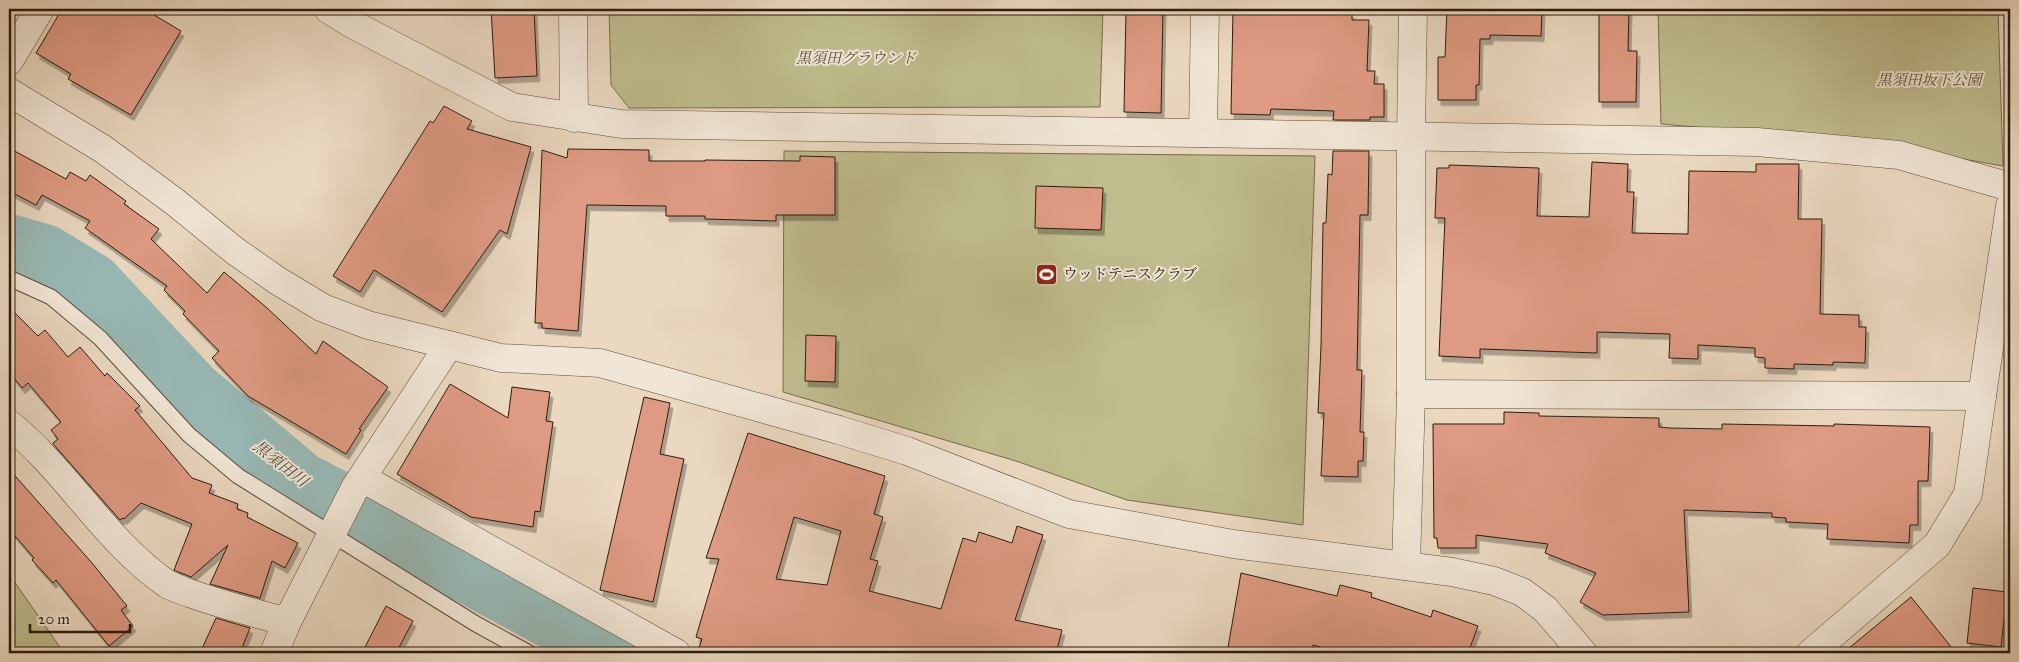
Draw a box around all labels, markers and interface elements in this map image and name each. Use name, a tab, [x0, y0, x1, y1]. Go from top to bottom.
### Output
park label: 黒須田グラウンド	[796, 49, 917, 67]
park label: 黒須田坂下公園	[1876, 71, 1984, 89]
sports icon: ウッドテニスクラブ	[1035, 262, 1059, 286]
place label: ウッドテニスクラブ	[1063, 265, 1197, 283]
water label: 黒須田川	[250, 436, 313, 492]
scale bar	[30, 602, 130, 634]
text: 20 m	[38, 610, 70, 628]

